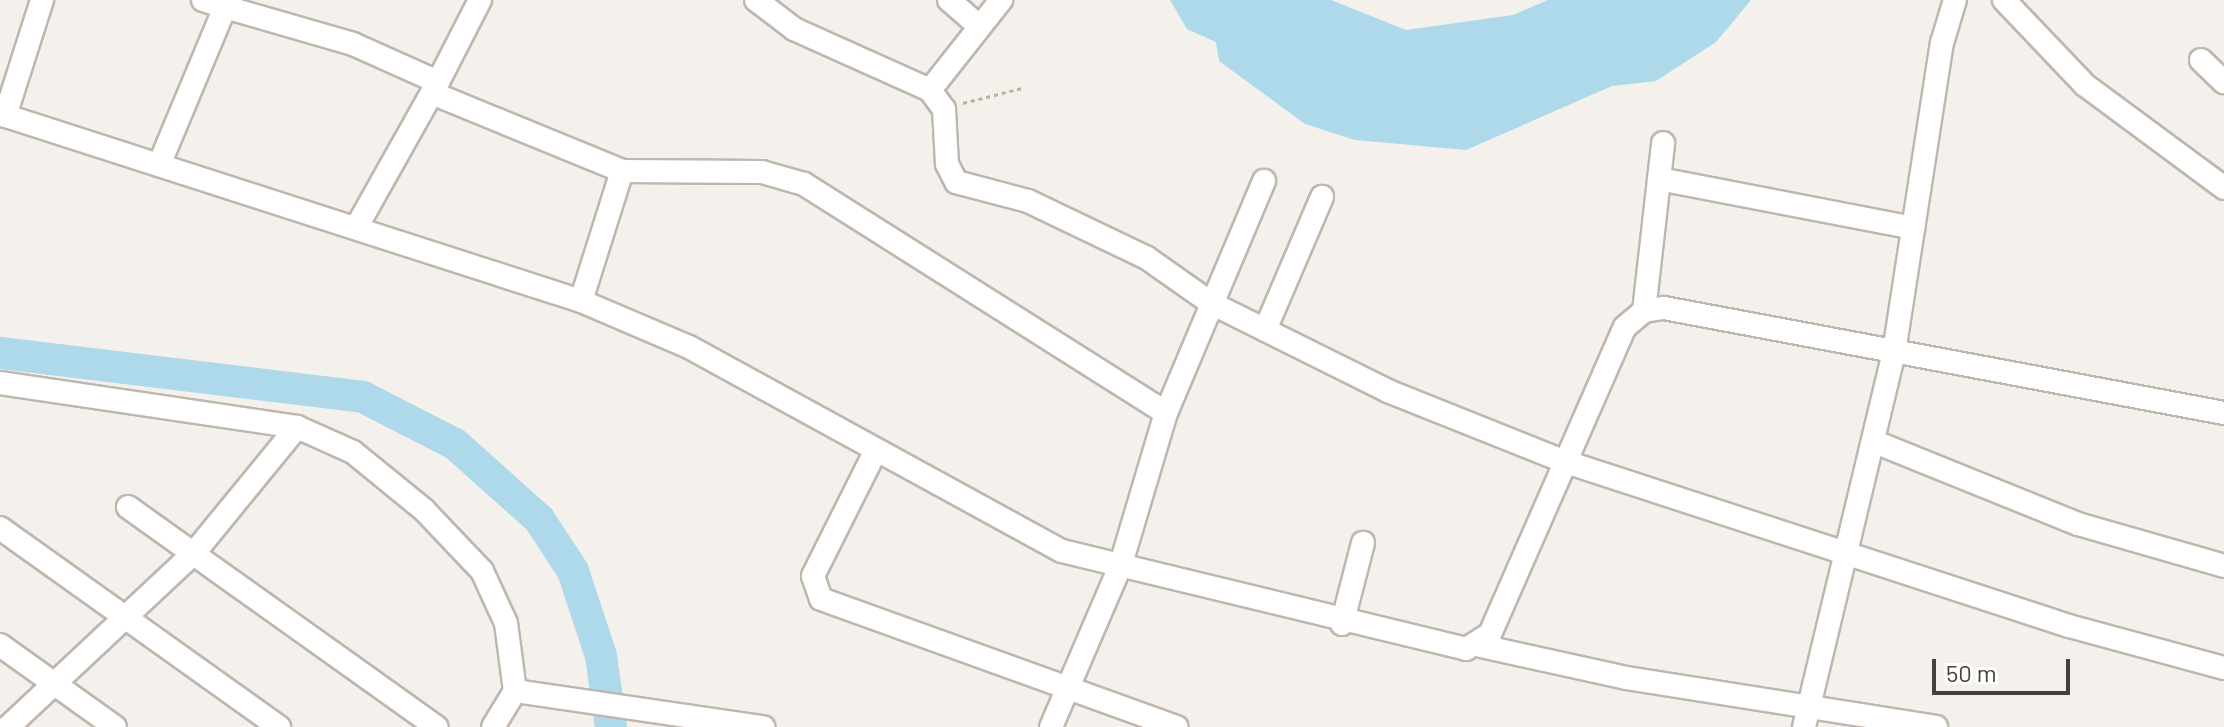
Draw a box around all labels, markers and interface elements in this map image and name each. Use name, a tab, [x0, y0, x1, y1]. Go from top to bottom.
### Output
scale bar	[1936, 643, 2074, 693]
text: 50 m	[1946, 658, 1997, 687]

